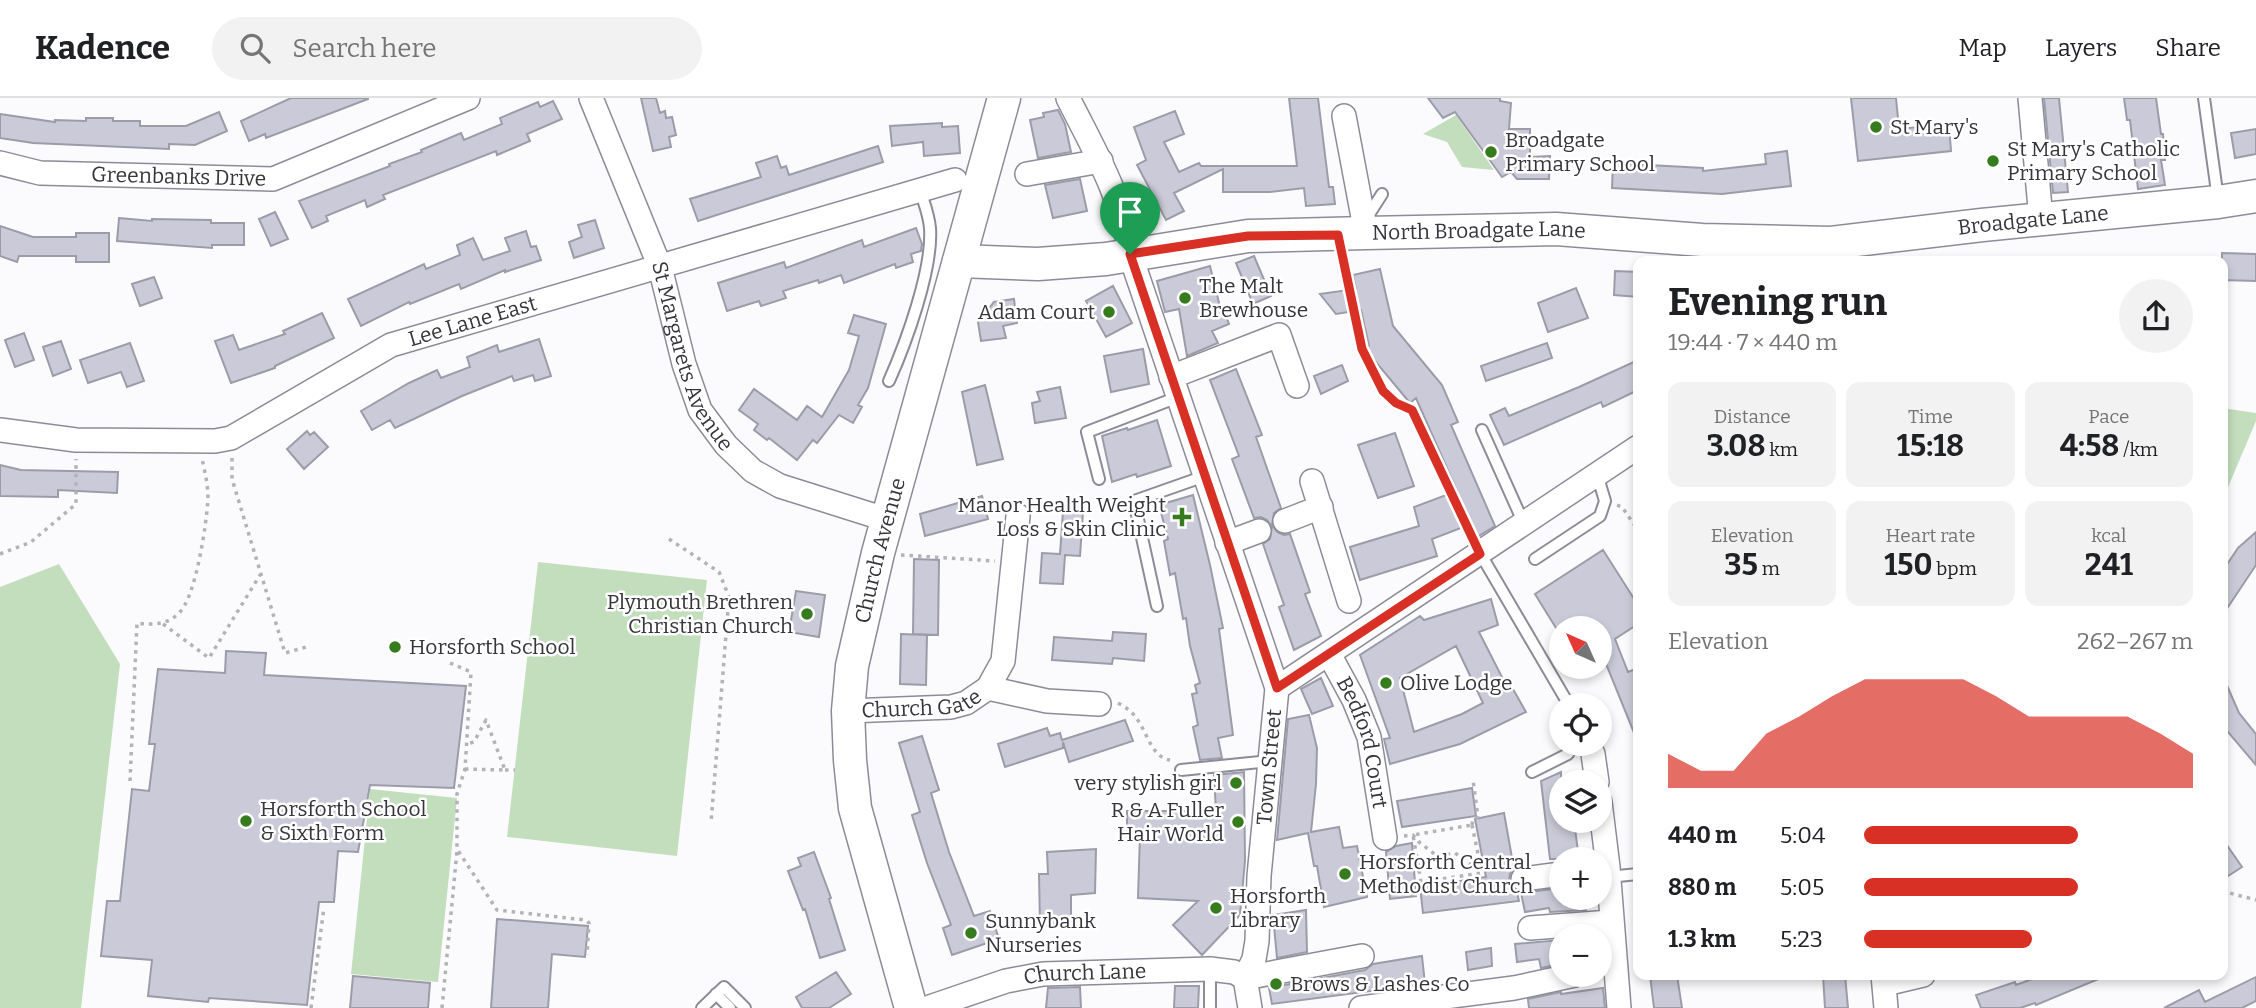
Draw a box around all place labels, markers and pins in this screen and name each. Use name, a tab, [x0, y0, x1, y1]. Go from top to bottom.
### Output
place label: St Mary's	[1890, 114, 1979, 140]
marker: St Mary's	[1868, 119, 1884, 135]
place label: Broadgate Primary School	[1505, 127, 1655, 177]
place label: St Mary's Catholic Primary School	[2007, 136, 2180, 186]
marker: Broadgate Primary School	[1483, 144, 1499, 160]
marker: St Mary's Catholic Primary School	[1985, 153, 2001, 169]
pin	[1100, 182, 1160, 254]
place label: The Malt Brewhouse	[1199, 273, 1308, 323]
marker: The Malt Brewhouse	[1177, 290, 1193, 306]
place label: Adam Court	[978, 299, 1095, 325]
marker: Adam Court	[1101, 304, 1117, 320]
place label: Manor Health Weight Loss & Skin Clinic	[957, 492, 1166, 542]
marker: Manor Health Weight Loss & Skin Clinic	[1172, 507, 1192, 527]
place label: Plymouth Brethren Christian Church	[607, 589, 793, 639]
marker: Plymouth Brethren Christian Church	[799, 606, 815, 622]
place label: Horsforth School	[409, 634, 576, 660]
marker: Horsforth School	[387, 639, 403, 655]
place label: Olive Lodge	[1400, 670, 1513, 696]
marker: Olive Lodge	[1378, 675, 1394, 691]
place label: very stylish girl	[1073, 770, 1222, 796]
marker: very stylish girl	[1228, 775, 1244, 791]
place label: Horsforth School & Sixth Form	[260, 796, 427, 846]
place label: R & A Fuller Hair World	[1111, 797, 1224, 847]
marker: Horsforth School & Sixth Form	[238, 813, 254, 829]
marker: R & A Fuller Hair World	[1230, 814, 1246, 830]
place label: Horsforth Central Methodist Church	[1359, 849, 1533, 899]
marker: Horsforth Central Methodist Church	[1337, 866, 1353, 882]
place label: Horsforth Library	[1230, 883, 1326, 933]
marker: Horsforth Library	[1208, 900, 1224, 916]
place label: Sunnybank Nurseries	[985, 908, 1096, 958]
marker: Sunnybank Nurseries	[963, 925, 979, 941]
place label: Brows & Lashes Co	[1290, 971, 1470, 997]
marker: Brows & Lashes Co	[1268, 976, 1284, 992]

